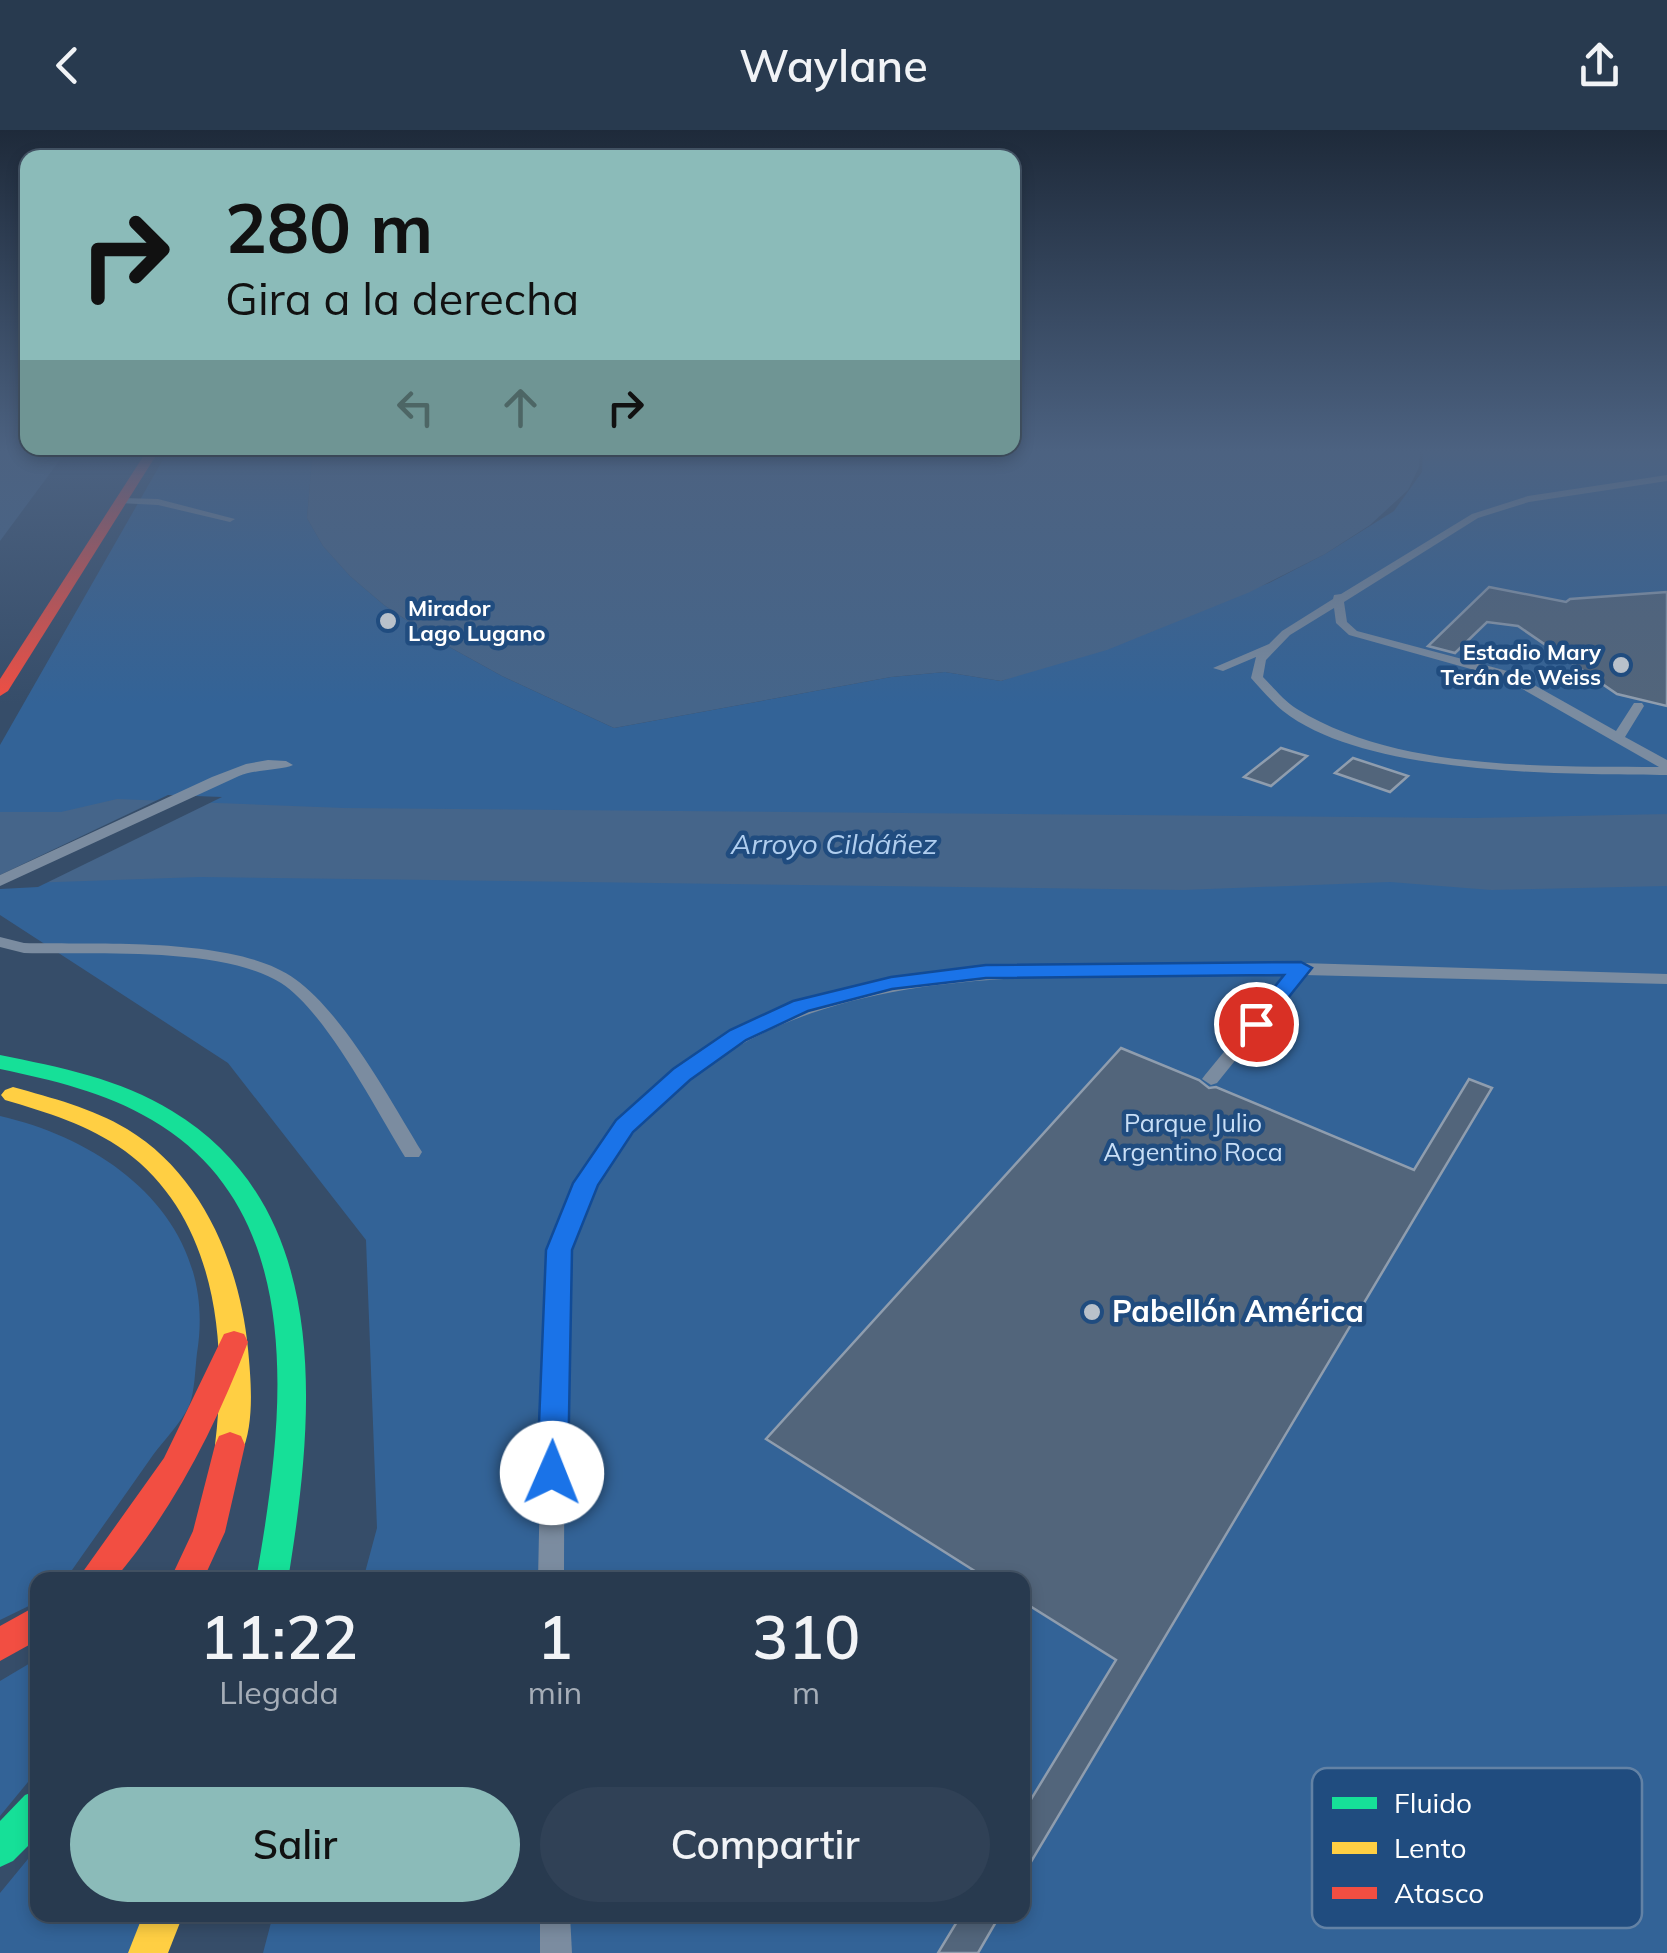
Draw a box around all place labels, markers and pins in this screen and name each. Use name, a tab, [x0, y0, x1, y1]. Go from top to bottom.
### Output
place label: Mirador Lago Lugano	[408, 594, 546, 647]
marker: Mirador Lago Lugano	[377, 610, 399, 632]
place label: Estadio Mary Terán de Weiss	[1441, 638, 1601, 691]
marker: Estadio Mary Terán de Weiss	[1610, 654, 1632, 676]
pin	[1214, 982, 1299, 1067]
place label: Pabellón América	[1112, 1292, 1364, 1330]
marker: Pabellón América	[1081, 1301, 1103, 1323]

